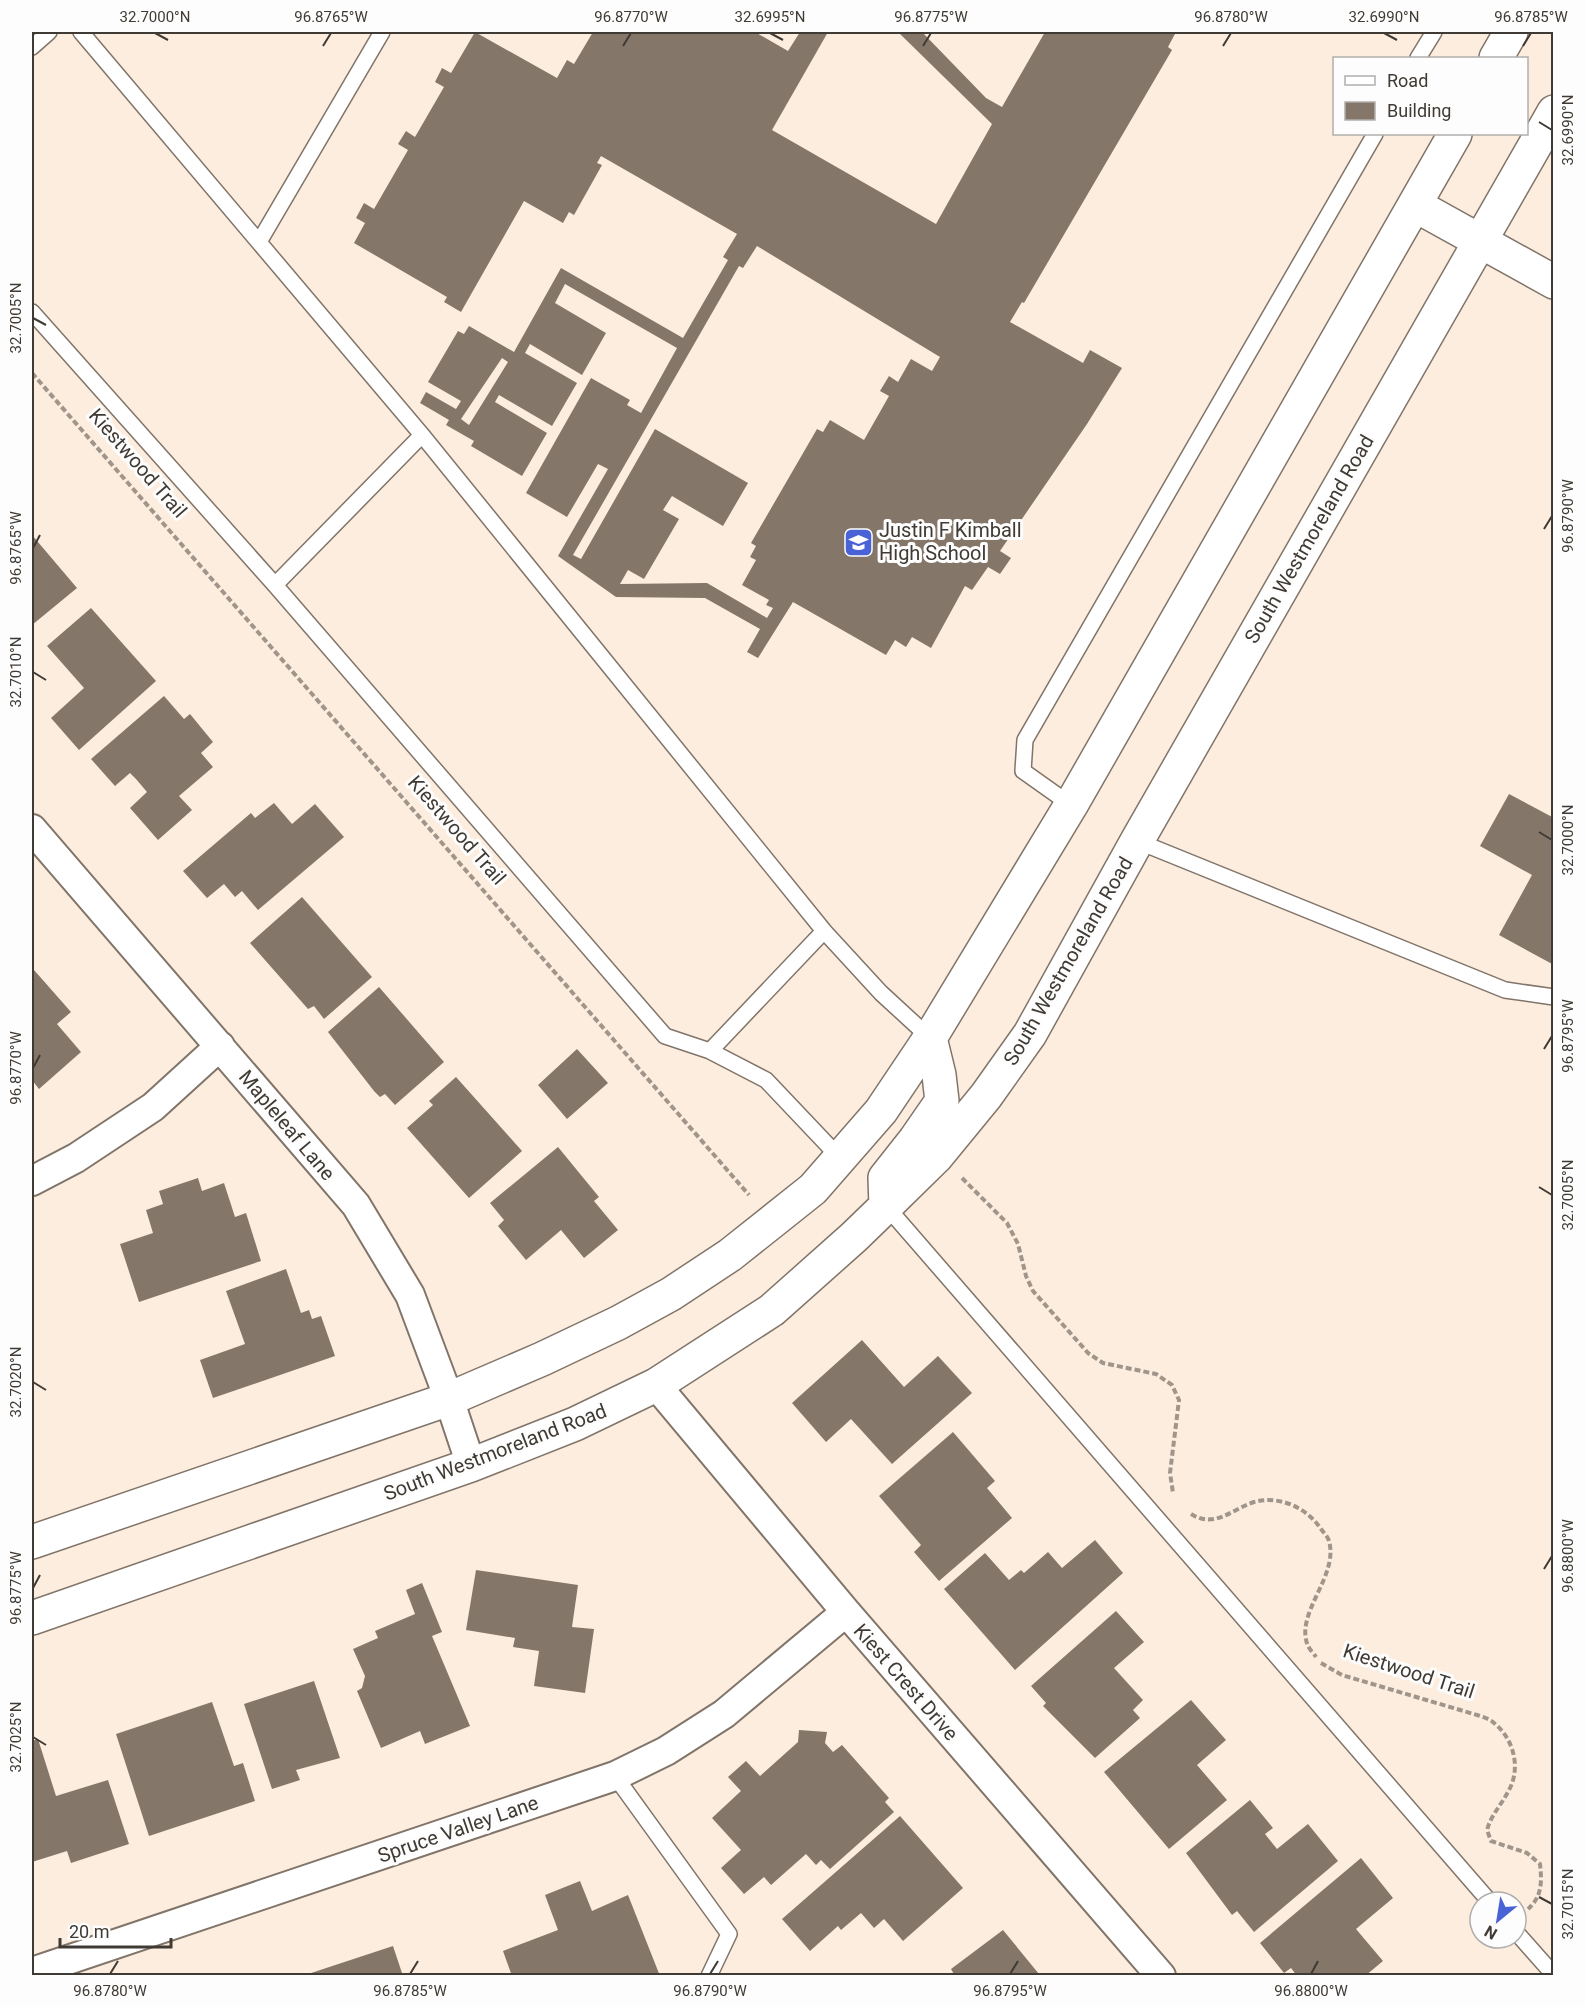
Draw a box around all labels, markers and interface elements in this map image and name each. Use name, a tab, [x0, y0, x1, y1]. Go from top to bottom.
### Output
text: 32.7000°N	[120, 8, 190, 26]
text: 96.8765°W	[294, 8, 368, 26]
text: 96.8770°W	[594, 8, 668, 26]
text: 32.6995°N	[735, 8, 805, 26]
text: 96.8775°W	[894, 8, 968, 26]
text: 96.8780°W	[1194, 8, 1268, 26]
text: 32.6990°N	[1349, 8, 1419, 26]
text: 96.8785°W	[1494, 8, 1568, 26]
legend	[1333, 57, 1528, 135]
text: Road	[1387, 70, 1428, 91]
text: 32.6990°N	[1559, 95, 1577, 165]
text: Building	[1387, 100, 1451, 121]
text: 32.7005°N	[7, 283, 25, 353]
street label: Kiestwood Trail	[84, 404, 192, 522]
street label: South Westmoreland Road	[1239, 430, 1379, 648]
text: 96.8790°W	[1559, 479, 1577, 553]
text: 96.8765°W	[7, 511, 25, 585]
place label: Justin F Kimball High School	[879, 518, 1022, 565]
school or university icon: Justin F Kimball High School	[842, 526, 874, 558]
text: 32.7010°N	[7, 637, 25, 707]
street label: Kiestwood Trail	[403, 771, 511, 889]
text: 32.7000°N	[1559, 805, 1577, 875]
street label: South Westmoreland Road	[998, 852, 1138, 1070]
text: 96.8795°W	[1559, 999, 1577, 1073]
text: 96.8770°W	[7, 1031, 25, 1105]
street label: Mapleleaf Lane	[234, 1065, 340, 1185]
text: 32.7005°N	[1559, 1160, 1577, 1230]
text: 32.7020°N	[7, 1347, 25, 1417]
street label: South Westmoreland Road	[380, 1398, 610, 1506]
text: 96.8800°W	[1559, 1519, 1577, 1593]
text: 96.8775°W	[7, 1551, 25, 1625]
street label: Kiest Crest Drive	[849, 1619, 963, 1745]
street label: Kiestwood Trail	[1340, 1638, 1478, 1704]
text: 32.7025°N	[7, 1702, 25, 1772]
street label: Spruce Valley Lane	[375, 1790, 541, 1868]
text: 32.7015°N	[1559, 1869, 1577, 1939]
north arrow	[1468, 1890, 1528, 1950]
scale bar	[60, 1911, 171, 1949]
text: 20 m	[69, 1921, 109, 1942]
text: N	[1481, 1922, 1500, 1944]
text: 96.8780°W	[73, 1982, 147, 2000]
text: 96.8785°W	[373, 1982, 447, 2000]
text: 96.8790°W	[673, 1982, 747, 2000]
text: 96.8795°W	[973, 1982, 1047, 2000]
text: 96.8800°W	[1274, 1982, 1348, 2000]

